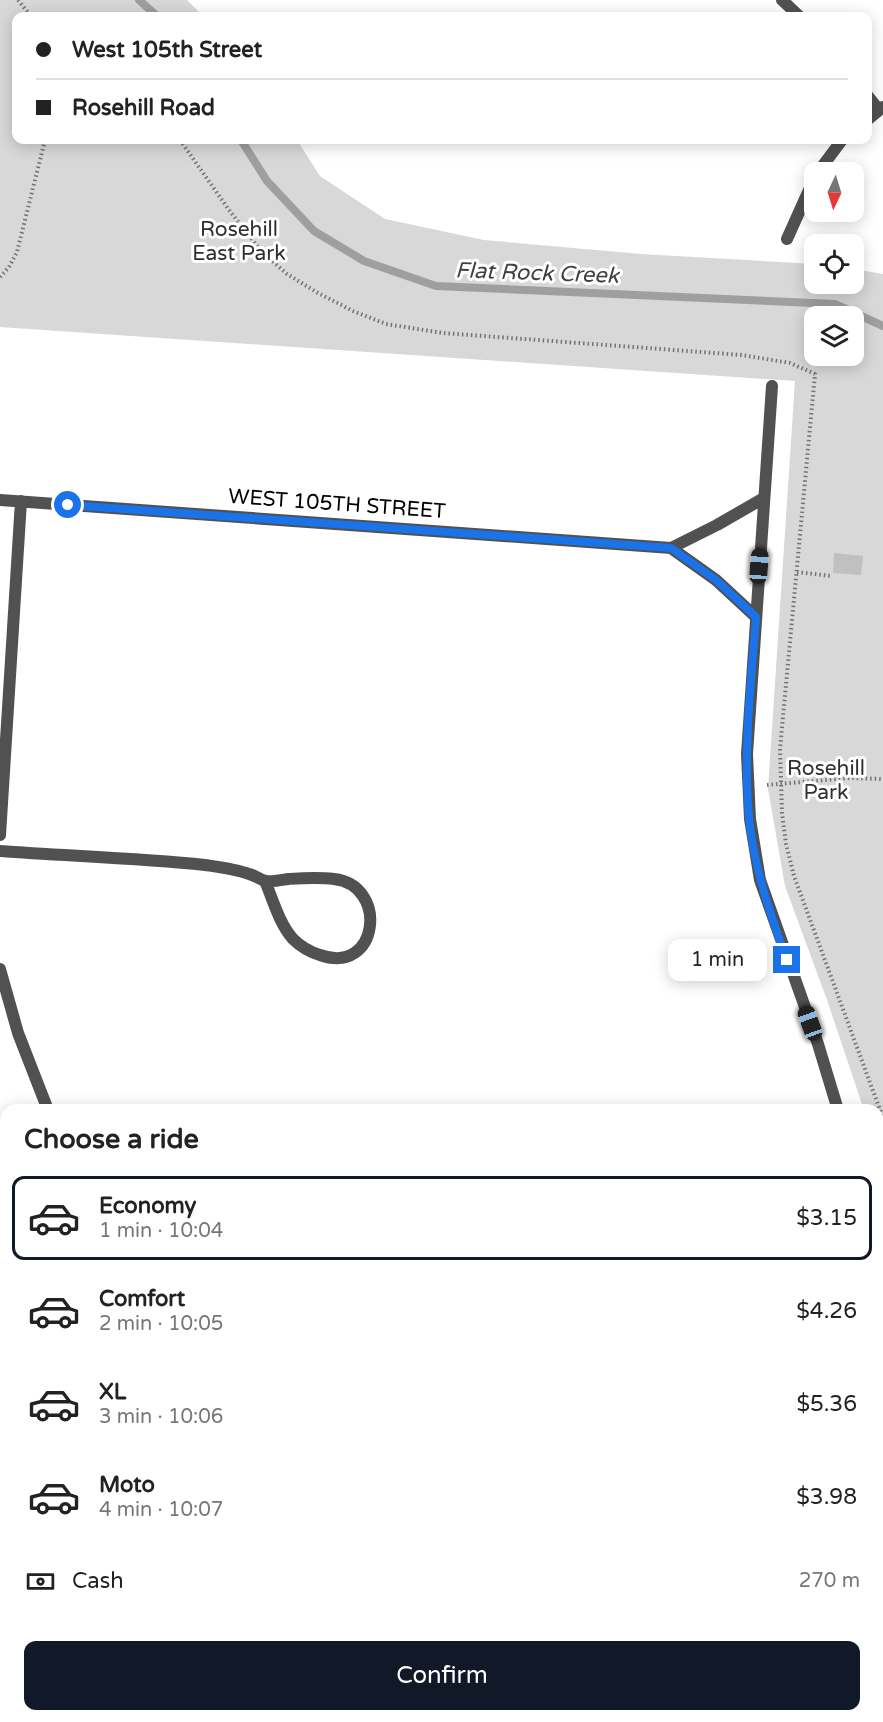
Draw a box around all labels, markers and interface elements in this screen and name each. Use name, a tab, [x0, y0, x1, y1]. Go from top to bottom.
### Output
text: West 105th Street	[72, 37, 262, 63]
text: Rosehill Road	[72, 95, 215, 121]
north arrow	[804, 162, 864, 222]
map controls	[804, 162, 864, 366]
park label: Rosehill East Park	[192, 217, 286, 266]
button: locate	[804, 234, 864, 294]
water label: Flat Rock Creek	[455, 257, 621, 289]
button: layers	[804, 306, 864, 366]
street label: WEST 105TH STREET	[227, 484, 447, 524]
route start	[54, 491, 81, 518]
car	[749, 547, 769, 585]
park label: Rosehill Park	[787, 756, 865, 805]
callout: 1 min	[667, 939, 766, 981]
route end	[773, 946, 800, 973]
text: 1 min	[691, 948, 744, 972]
car	[795, 1003, 825, 1043]
text: Choose a ride	[24, 1123, 199, 1156]
icon: car	[27, 1191, 81, 1245]
text: Economy	[99, 1193, 196, 1219]
text: $3.15	[796, 1205, 857, 1231]
text: 1 min · 10:04	[99, 1219, 223, 1243]
icon: car	[27, 1284, 81, 1338]
text: Comfort	[99, 1286, 185, 1312]
text: $4.26	[796, 1298, 857, 1324]
text: 2 min · 10:05	[99, 1312, 223, 1336]
icon: car	[27, 1377, 81, 1431]
text: XL	[99, 1379, 126, 1405]
text: $5.36	[796, 1391, 857, 1417]
text: 3 min · 10:06	[99, 1405, 223, 1429]
icon: car	[27, 1470, 81, 1524]
text: Moto	[99, 1472, 155, 1498]
text: $3.98	[796, 1484, 857, 1510]
text: 4 min · 10:07	[99, 1498, 223, 1522]
icon: cash	[24, 1565, 57, 1598]
text: Cash	[72, 1568, 124, 1594]
text: 270 m	[799, 1569, 860, 1593]
button: Confirm	[24, 1641, 860, 1710]

